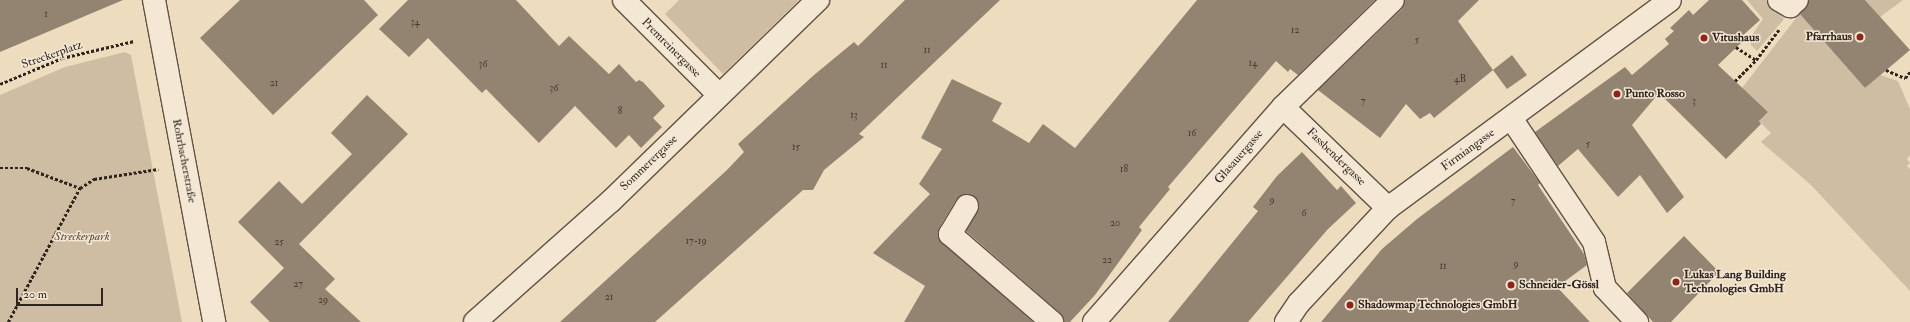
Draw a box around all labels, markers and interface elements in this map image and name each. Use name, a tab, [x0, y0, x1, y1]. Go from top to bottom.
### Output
house number: 1	[44, 9, 48, 21]
street label: Premreinergasse	[638, 15, 704, 81]
house number: 34	[410, 17, 420, 29]
house number: 12	[1291, 25, 1299, 37]
place label: Pfarrhaus	[1806, 30, 1852, 44]
place label: Vitushaus	[1712, 31, 1759, 45]
marker: Pfarrhaus	[1855, 32, 1865, 42]
marker: Vitushaus	[1699, 33, 1709, 43]
house number: 5	[1415, 35, 1419, 47]
street label: Streckerplatz	[20, 38, 84, 72]
house number: 11	[923, 45, 931, 57]
house number: 14	[1249, 58, 1257, 70]
house number: 36	[479, 59, 487, 71]
house number: 11	[880, 60, 888, 72]
house number: 4B	[1454, 74, 1466, 86]
house number: 21	[270, 78, 278, 90]
house number: 36	[550, 83, 558, 95]
place label: Punto Rosso	[1625, 87, 1685, 101]
marker: Punto Rosso	[1612, 89, 1622, 99]
house number: 7	[1361, 96, 1365, 108]
house number: 3	[1692, 96, 1696, 108]
house number: 8	[618, 106, 622, 118]
house number: 13	[850, 110, 858, 122]
street label: Rohrbacherstraße	[169, 118, 199, 204]
street label: Fassbendergasse	[1303, 125, 1369, 189]
street label: Firmiangasse	[1438, 126, 1498, 174]
street label: Glasauergasse	[1212, 127, 1266, 187]
house number: 16	[1188, 128, 1196, 140]
street label: Sommerergasse	[617, 132, 681, 194]
house number: 5	[1586, 139, 1590, 151]
house number: 15	[792, 142, 800, 154]
house number: 18	[1120, 164, 1128, 176]
house number: 9	[1269, 195, 1275, 207]
house number: 7	[1511, 196, 1515, 208]
house number: 6	[1301, 208, 1307, 220]
house number: 20	[1110, 218, 1120, 230]
park label: Streckerpark	[54, 230, 110, 244]
house number: 17-19	[685, 236, 707, 248]
house number: 25	[274, 237, 284, 249]
house number: 22	[1102, 255, 1112, 267]
house number: 9	[1513, 259, 1519, 271]
house number: 11	[1439, 261, 1447, 273]
place label: Lukas Lang Building Technologies GmbH	[1684, 268, 1786, 296]
marker: Lukas Lang Building Technologies GmbH	[1671, 277, 1681, 287]
place label: Schneider-Gössl	[1519, 278, 1599, 292]
house number: 27	[293, 279, 303, 291]
scale bar	[18, 280, 105, 306]
marker: Schneider-Gössl	[1506, 280, 1516, 290]
text: 20 m	[23, 287, 47, 302]
house number: 21	[605, 292, 613, 304]
house number: 29	[318, 295, 328, 307]
place label: Shadowmap Technologies GmbH	[1358, 298, 1518, 312]
marker: Shadowmap Technologies GmbH	[1345, 300, 1355, 310]

